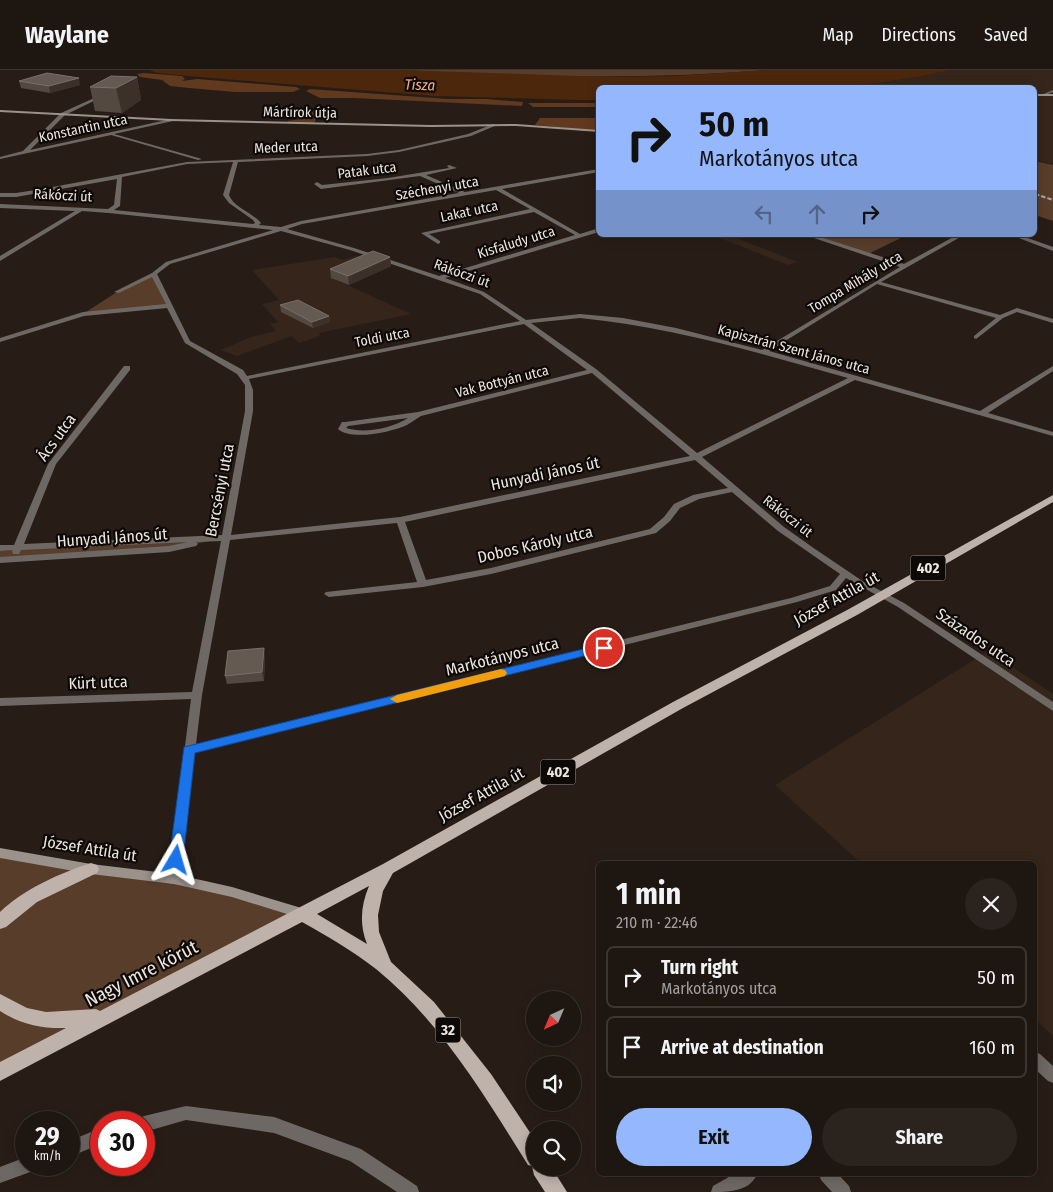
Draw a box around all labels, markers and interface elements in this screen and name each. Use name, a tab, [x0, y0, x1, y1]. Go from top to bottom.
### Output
text: Waylane	[25, 21, 109, 49]
text: Map	[822, 24, 854, 46]
text: Directions	[882, 24, 956, 46]
text: Saved	[984, 24, 1028, 46]
water label: Tisza	[404, 75, 436, 95]
street label: Mártírok útja	[263, 103, 337, 122]
text: 50 m	[699, 103, 769, 145]
icon: right	[616, 105, 681, 170]
street label: Konstantin utca	[37, 111, 129, 146]
street label: Meder utca	[254, 138, 318, 157]
text: Markotányos utca	[699, 145, 858, 172]
street label: Patak utca	[337, 158, 398, 183]
street label: Széchenyi utca	[394, 173, 480, 204]
street label: Rákóczi út	[33, 185, 93, 206]
street label: Lakat utca	[439, 197, 500, 226]
icon: left	[750, 200, 778, 228]
icon: ahead	[803, 200, 831, 228]
icon: right	[856, 200, 884, 228]
street label: Kisfaludy utca	[475, 223, 557, 262]
street label: Tompa Mihály utca	[805, 248, 905, 317]
street label: Rákóczi út	[432, 256, 493, 292]
street label: Kapisztrán Szent János utca	[716, 321, 872, 378]
street label: Toldi utca	[353, 324, 411, 351]
street label: Vak Bottyán utca	[454, 362, 551, 401]
street label: Ács utca	[33, 410, 80, 465]
street label: Bercsényi utca	[201, 442, 238, 538]
street label: Hunyadi János út	[489, 453, 602, 494]
street label: Rákóczi út	[759, 492, 816, 541]
street label: Dobos Károly utca	[476, 522, 595, 567]
street label: Hunyadi János út	[56, 524, 169, 551]
road number: 402	[910, 556, 946, 580]
street label: József Attila út	[790, 567, 883, 630]
street label: Százados utca	[933, 604, 1019, 671]
pin	[583, 627, 625, 669]
street label: Markotányos utca	[444, 633, 561, 680]
icon: arrive	[590, 634, 618, 662]
street label: Kürt utca	[68, 672, 128, 693]
road number: 402	[540, 760, 576, 784]
street label: József Attila út	[435, 763, 528, 826]
street label: József Attila út	[42, 832, 139, 865]
position arrow	[149, 833, 201, 885]
text: 1 min	[616, 876, 681, 912]
button: close	[965, 878, 1017, 930]
text: 210 m · 22:46	[616, 913, 697, 932]
street label: Nagy Imre körút	[81, 935, 202, 1012]
text: Turn right	[661, 956, 738, 979]
icon: right	[618, 963, 646, 991]
text: 50 m	[977, 966, 1015, 989]
text: Markotányos utca	[661, 979, 777, 998]
north arrow	[526, 991, 581, 1046]
map controls	[526, 991, 581, 1176]
road number: 32	[436, 1018, 460, 1042]
icon: arrive	[618, 1033, 646, 1061]
text: Arrive at destination	[661, 1036, 824, 1059]
text: 160 m	[969, 1036, 1015, 1059]
button: sound	[526, 1056, 581, 1111]
button: Exit	[616, 1108, 812, 1166]
button: Share	[822, 1108, 1017, 1166]
speed limit sign: 30	[90, 1111, 155, 1176]
button: search	[526, 1121, 581, 1176]
text: 29	[35, 1122, 60, 1152]
text: km/h	[34, 1149, 61, 1163]

